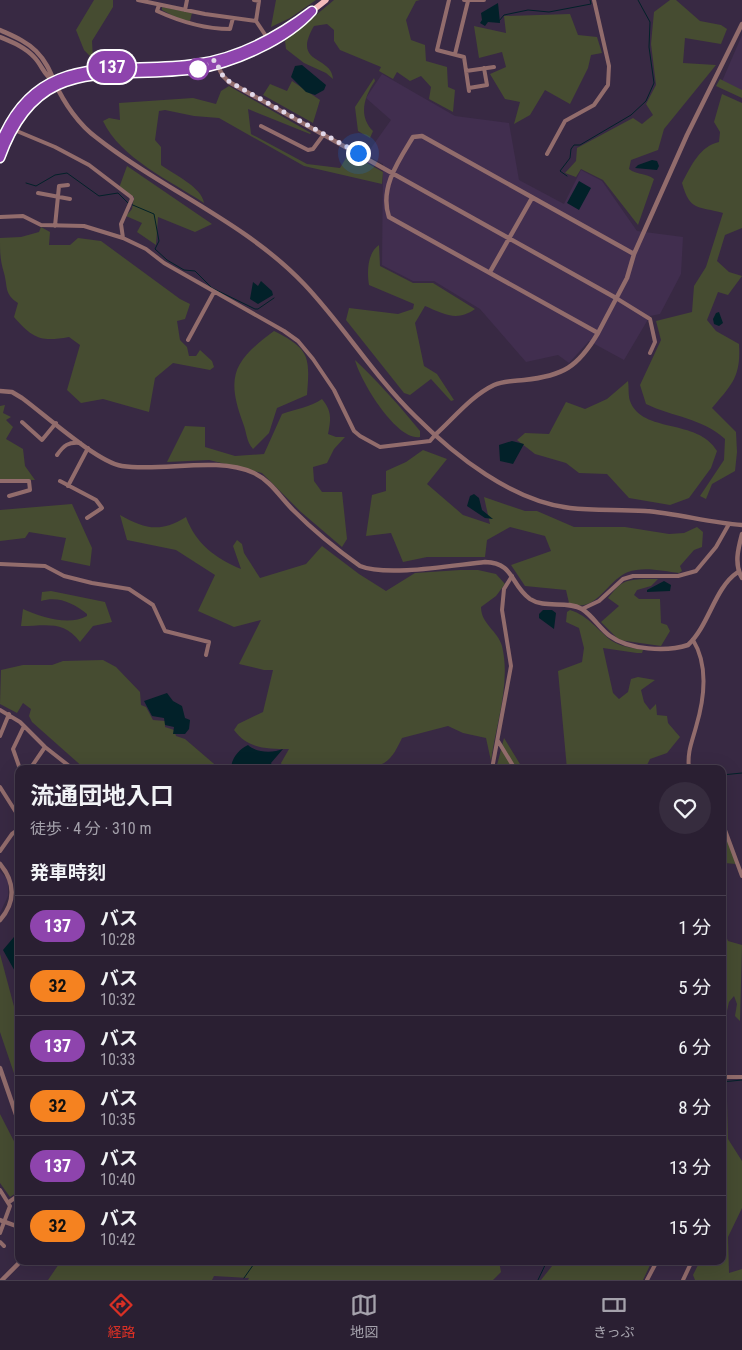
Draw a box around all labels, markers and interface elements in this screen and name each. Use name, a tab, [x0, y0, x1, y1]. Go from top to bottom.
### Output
line badge: 137	[83, 51, 141, 83]
text: 137	[98, 56, 126, 77]
unlabelled marker	[187, 58, 209, 80]
your location	[346, 141, 371, 166]
text: 流通団地入口	[30, 782, 174, 810]
button: heart	[659, 782, 711, 834]
text: 徒歩 · 4 分 · 310 m	[30, 819, 151, 838]
text: 発車時刻	[30, 861, 106, 884]
text: バス	[100, 907, 138, 930]
text: 137	[44, 915, 71, 936]
text: 1 分	[678, 916, 711, 939]
text: 10:28	[100, 930, 135, 949]
text: バス	[100, 967, 138, 990]
text: 32	[48, 975, 67, 996]
text: 5 分	[678, 976, 711, 999]
text: 10:32	[100, 990, 135, 1009]
text: バス	[100, 1027, 138, 1050]
text: 137	[44, 1035, 71, 1056]
text: 6 分	[678, 1036, 711, 1059]
text: 10:33	[100, 1050, 135, 1069]
text: バス	[100, 1087, 138, 1110]
text: 32	[48, 1095, 67, 1116]
text: 8 分	[678, 1096, 711, 1119]
text: 10:35	[100, 1110, 135, 1129]
text: バス	[100, 1147, 138, 1170]
text: 137	[44, 1155, 71, 1176]
text: 13 分	[669, 1156, 711, 1179]
text: 10:40	[100, 1170, 135, 1189]
text: バス	[100, 1207, 138, 1230]
text: 32	[48, 1215, 67, 1236]
text: 15 分	[669, 1216, 711, 1239]
text: 10:42	[100, 1230, 135, 1249]
tab: 経路	[107, 1291, 135, 1341]
tab: 地図	[350, 1291, 378, 1341]
tab: きっぷ	[593, 1291, 635, 1341]

